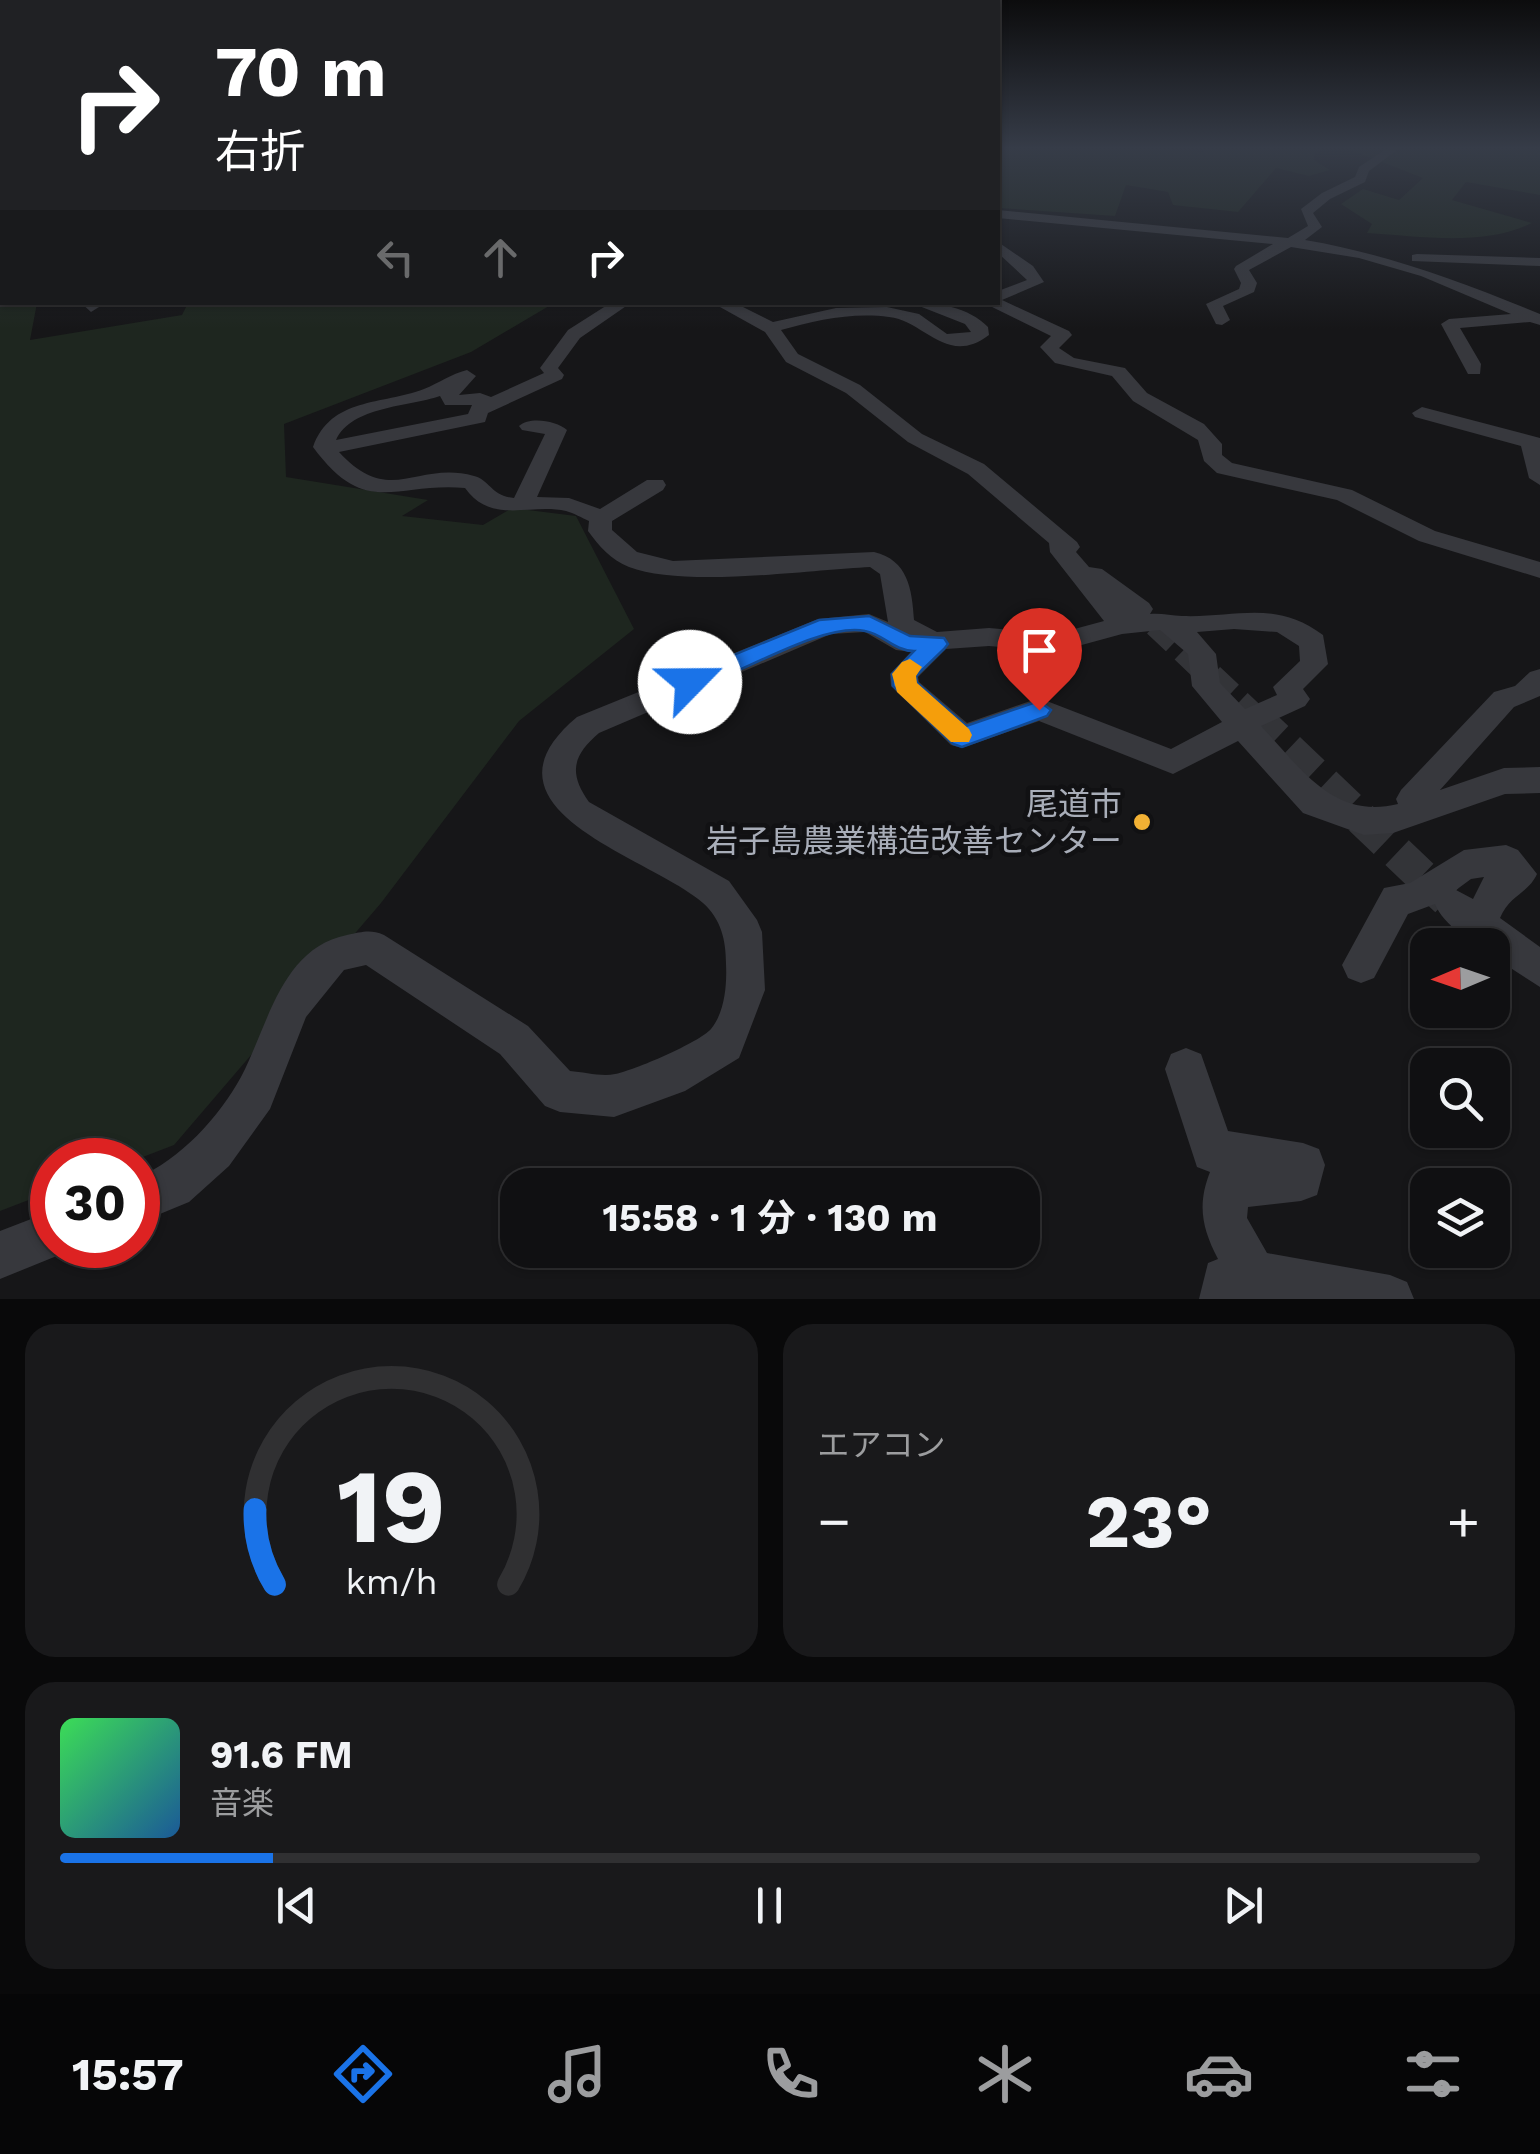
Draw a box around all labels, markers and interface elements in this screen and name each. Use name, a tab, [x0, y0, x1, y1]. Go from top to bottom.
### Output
text: 70 m	[215, 31, 387, 113]
icon: right	[50, 40, 180, 170]
text: 右折	[215, 125, 305, 178]
icon: left	[368, 230, 423, 285]
icon: ahead	[473, 230, 528, 285]
icon: right	[578, 230, 633, 285]
pin	[997, 608, 1082, 711]
icon: arrive	[1012, 623, 1067, 678]
position arrow	[638, 630, 742, 734]
place label: 尾道市 岩子島農業構造改善センター	[706, 785, 1122, 860]
marker: 尾道市 岩子島農業構造改善センター	[1131, 811, 1153, 833]
north arrow	[1410, 928, 1510, 1028]
map controls	[1410, 928, 1510, 1268]
button: search	[1410, 1048, 1510, 1148]
speed limit sign: 30	[30, 1138, 160, 1268]
button: layers	[1410, 1168, 1510, 1268]
text: 15:58 · 1 分 · 130 m	[603, 1196, 937, 1240]
text: エアコン	[818, 1426, 946, 1464]
text: 19	[337, 1445, 446, 1567]
text: 23°	[1086, 1477, 1212, 1565]
text: −	[818, 1489, 851, 1553]
text: +	[1447, 1489, 1480, 1553]
text: km/h	[345, 1561, 437, 1603]
text: 91.6 FM	[210, 1733, 353, 1777]
text: 音楽	[210, 1784, 274, 1822]
icon: previous	[269, 1878, 324, 1933]
icon: pause	[742, 1878, 797, 1933]
icon: next	[1216, 1878, 1271, 1933]
icon: directions	[328, 2039, 398, 2109]
icon: music	[542, 2039, 612, 2109]
icon: phone	[756, 2039, 826, 2109]
icon: climate	[970, 2039, 1040, 2109]
icon: car	[1184, 2039, 1254, 2109]
icon: filters	[1398, 2039, 1468, 2109]
text: 15:57	[72, 2048, 184, 2101]

